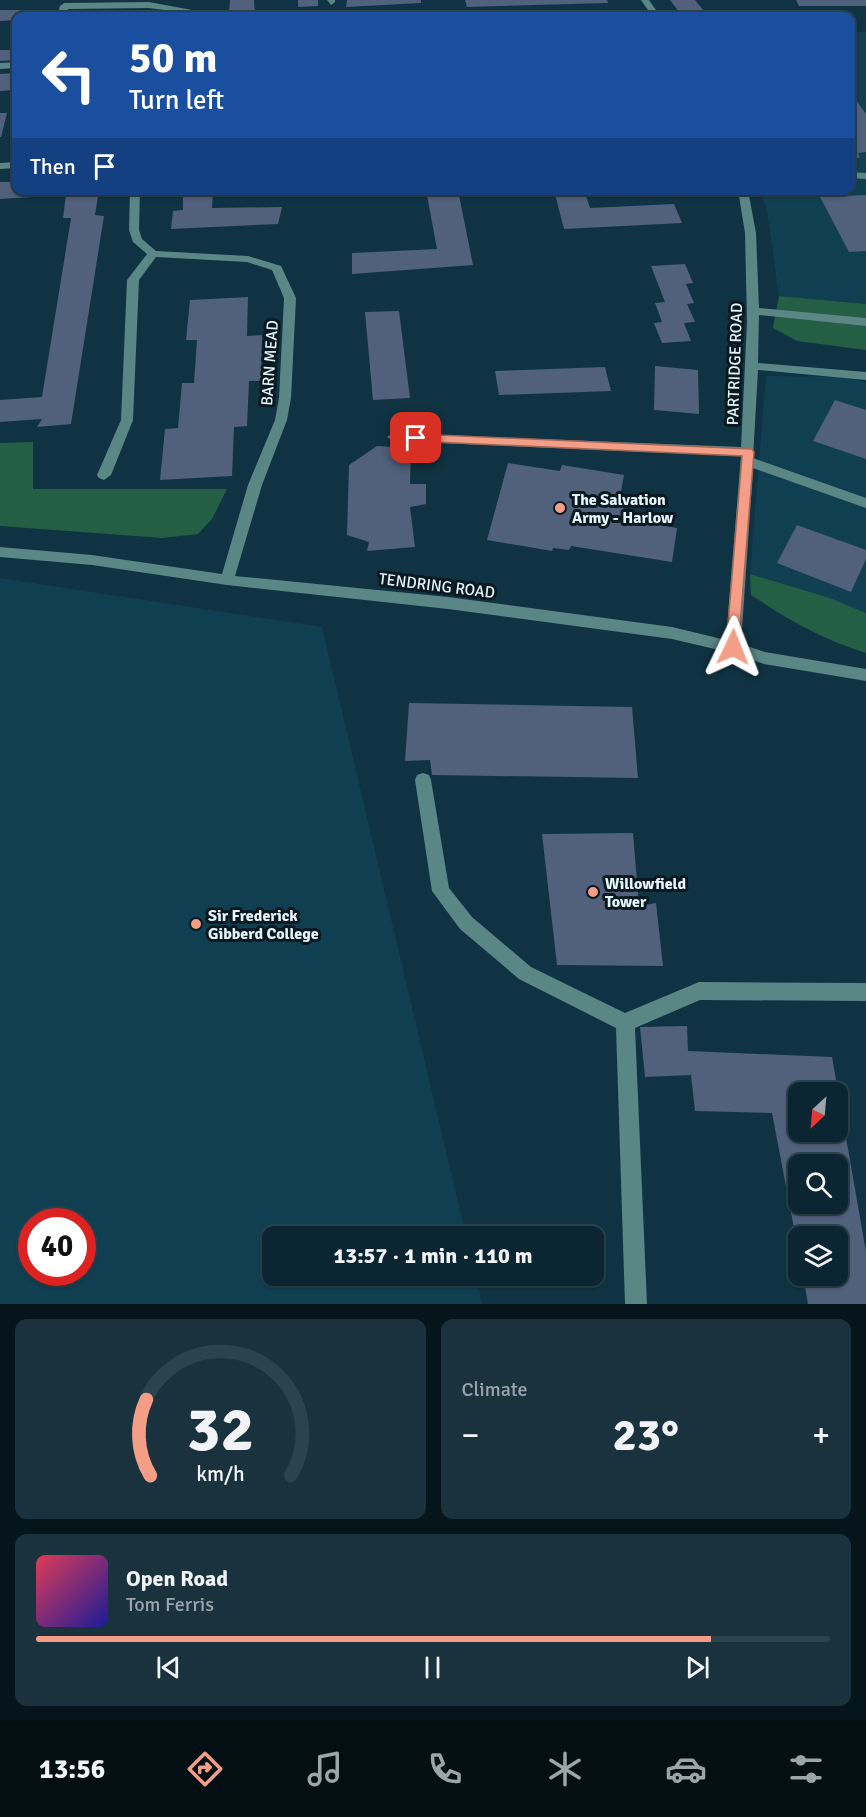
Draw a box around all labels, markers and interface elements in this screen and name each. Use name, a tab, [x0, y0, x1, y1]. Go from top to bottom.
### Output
text: 50 m	[129, 33, 218, 84]
icon: left	[30, 36, 108, 114]
text: Turn left	[129, 84, 224, 117]
icon: arrive	[88, 150, 121, 183]
text: Then	[30, 153, 76, 180]
street label: PARTRIDGE ROAD	[723, 302, 747, 426]
street label: BARN MEAD	[257, 320, 283, 406]
pin	[390, 412, 441, 463]
icon: arrive	[399, 421, 432, 454]
place label: The Salvation Army - Harlow	[572, 490, 674, 528]
marker: The Salvation Army - Harlow	[553, 501, 567, 515]
street label: TENDRING ROAD	[378, 569, 496, 603]
position arrow	[701, 615, 765, 679]
place label: Willowfield Tower	[605, 874, 686, 912]
marker: Willowfield Tower	[586, 885, 600, 899]
place label: Sir Frederick Gibberd College	[208, 906, 319, 944]
marker: Sir Frederick Gibberd College	[189, 917, 203, 931]
north arrow	[788, 1082, 848, 1142]
map controls	[788, 1082, 848, 1286]
button: search	[788, 1154, 848, 1214]
speed limit sign: 40	[18, 1208, 96, 1286]
button: layers	[788, 1226, 848, 1286]
text: 13:57 · 1 min · 110 m	[333, 1242, 533, 1269]
text: Climate	[462, 1377, 527, 1402]
text: 32	[187, 1391, 254, 1468]
text: 23°	[612, 1408, 679, 1463]
text: −	[462, 1415, 479, 1456]
text: +	[812, 1415, 830, 1456]
text: km/h	[196, 1461, 245, 1487]
text: Open Road	[126, 1565, 228, 1592]
text: Tom Ferris	[126, 1592, 214, 1617]
icon: previous	[152, 1651, 185, 1684]
icon: pause	[416, 1651, 449, 1684]
icon: next	[681, 1651, 714, 1684]
icon: directions	[184, 1748, 226, 1790]
icon: music	[304, 1748, 346, 1790]
icon: phone	[424, 1748, 466, 1790]
icon: climate	[544, 1748, 586, 1790]
icon: car	[665, 1748, 707, 1790]
icon: filters	[785, 1748, 827, 1790]
text: 13:56	[39, 1753, 105, 1786]

